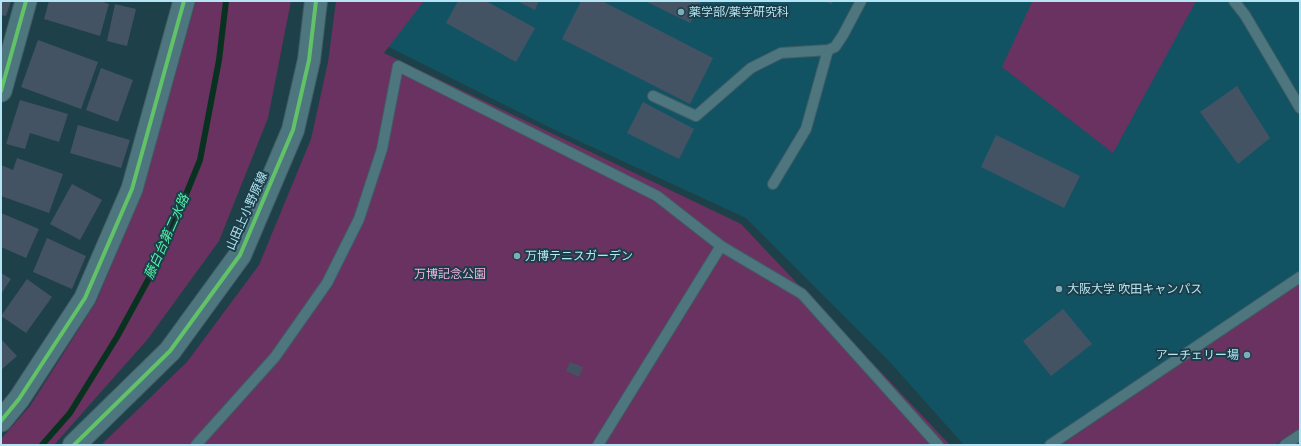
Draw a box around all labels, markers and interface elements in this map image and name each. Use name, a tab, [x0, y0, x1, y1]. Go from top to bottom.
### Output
place label: 薬学部/薬学研究科	[689, 5, 789, 19]
marker: 薬学部/薬学研究科	[676, 7, 686, 17]
street label: 山田上小野原線	[223, 170, 271, 252]
water label: 藤白台第二水路	[141, 192, 193, 282]
place label: 万博テニスガーデン	[525, 249, 633, 263]
marker: 万博テニスガーデン	[512, 251, 522, 261]
park label: 万博記念公園	[414, 267, 486, 281]
place label: 大阪大学 吹田キャンパス	[1067, 282, 1202, 296]
marker: 大阪大学 吹田キャンパス	[1054, 284, 1064, 294]
place label: アーチェリー場	[1156, 348, 1239, 362]
marker: アーチェリー場	[1242, 350, 1252, 360]

